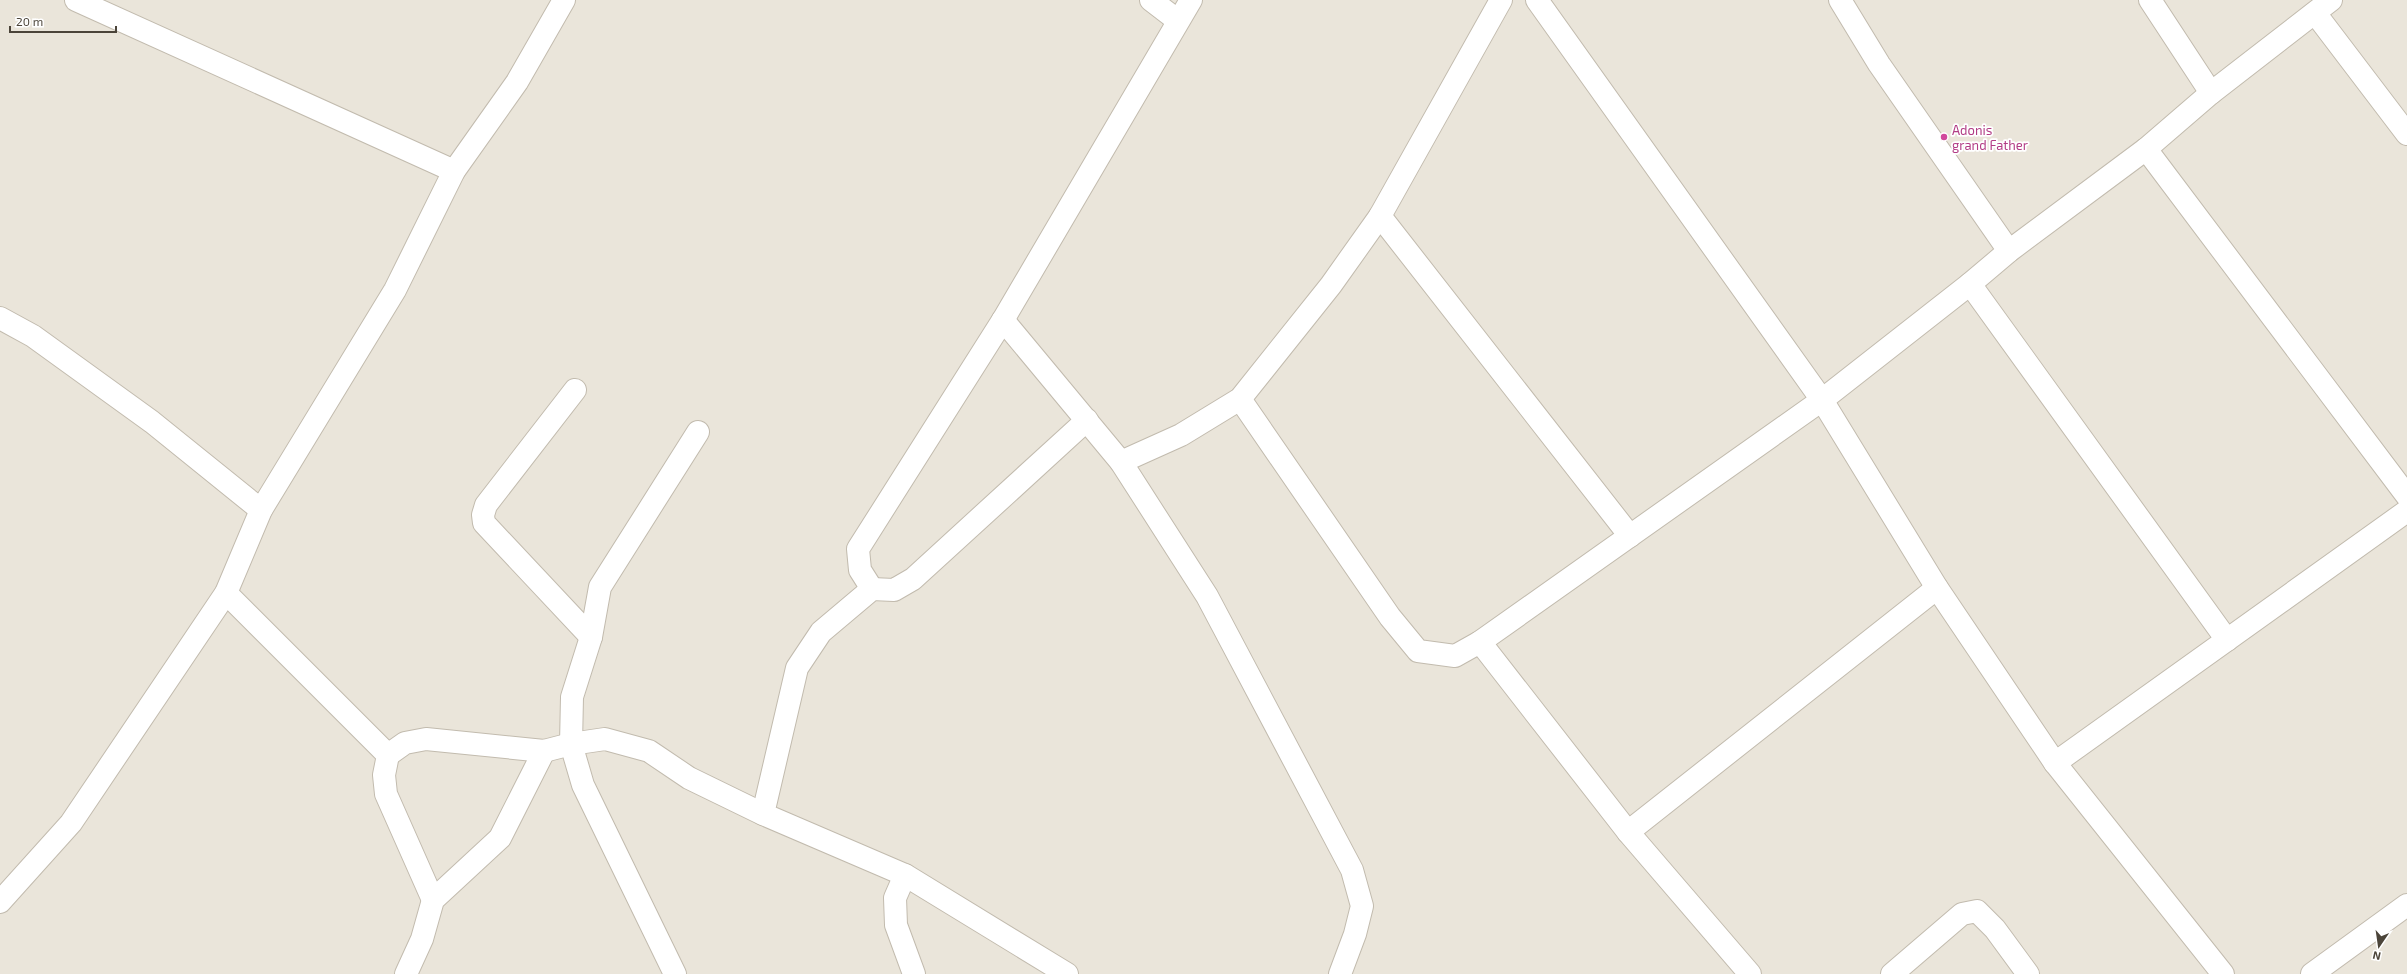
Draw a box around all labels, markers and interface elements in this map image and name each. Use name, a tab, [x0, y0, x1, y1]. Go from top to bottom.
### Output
scale bar	[10, 8, 116, 34]
text: 20 m	[16, 14, 43, 28]
place label: Adonis grand Father	[1952, 122, 2028, 153]
marker: Adonis grand Father	[1939, 132, 1949, 142]
north arrow	[2359, 926, 2399, 966]
text: N	[2371, 949, 2382, 963]

